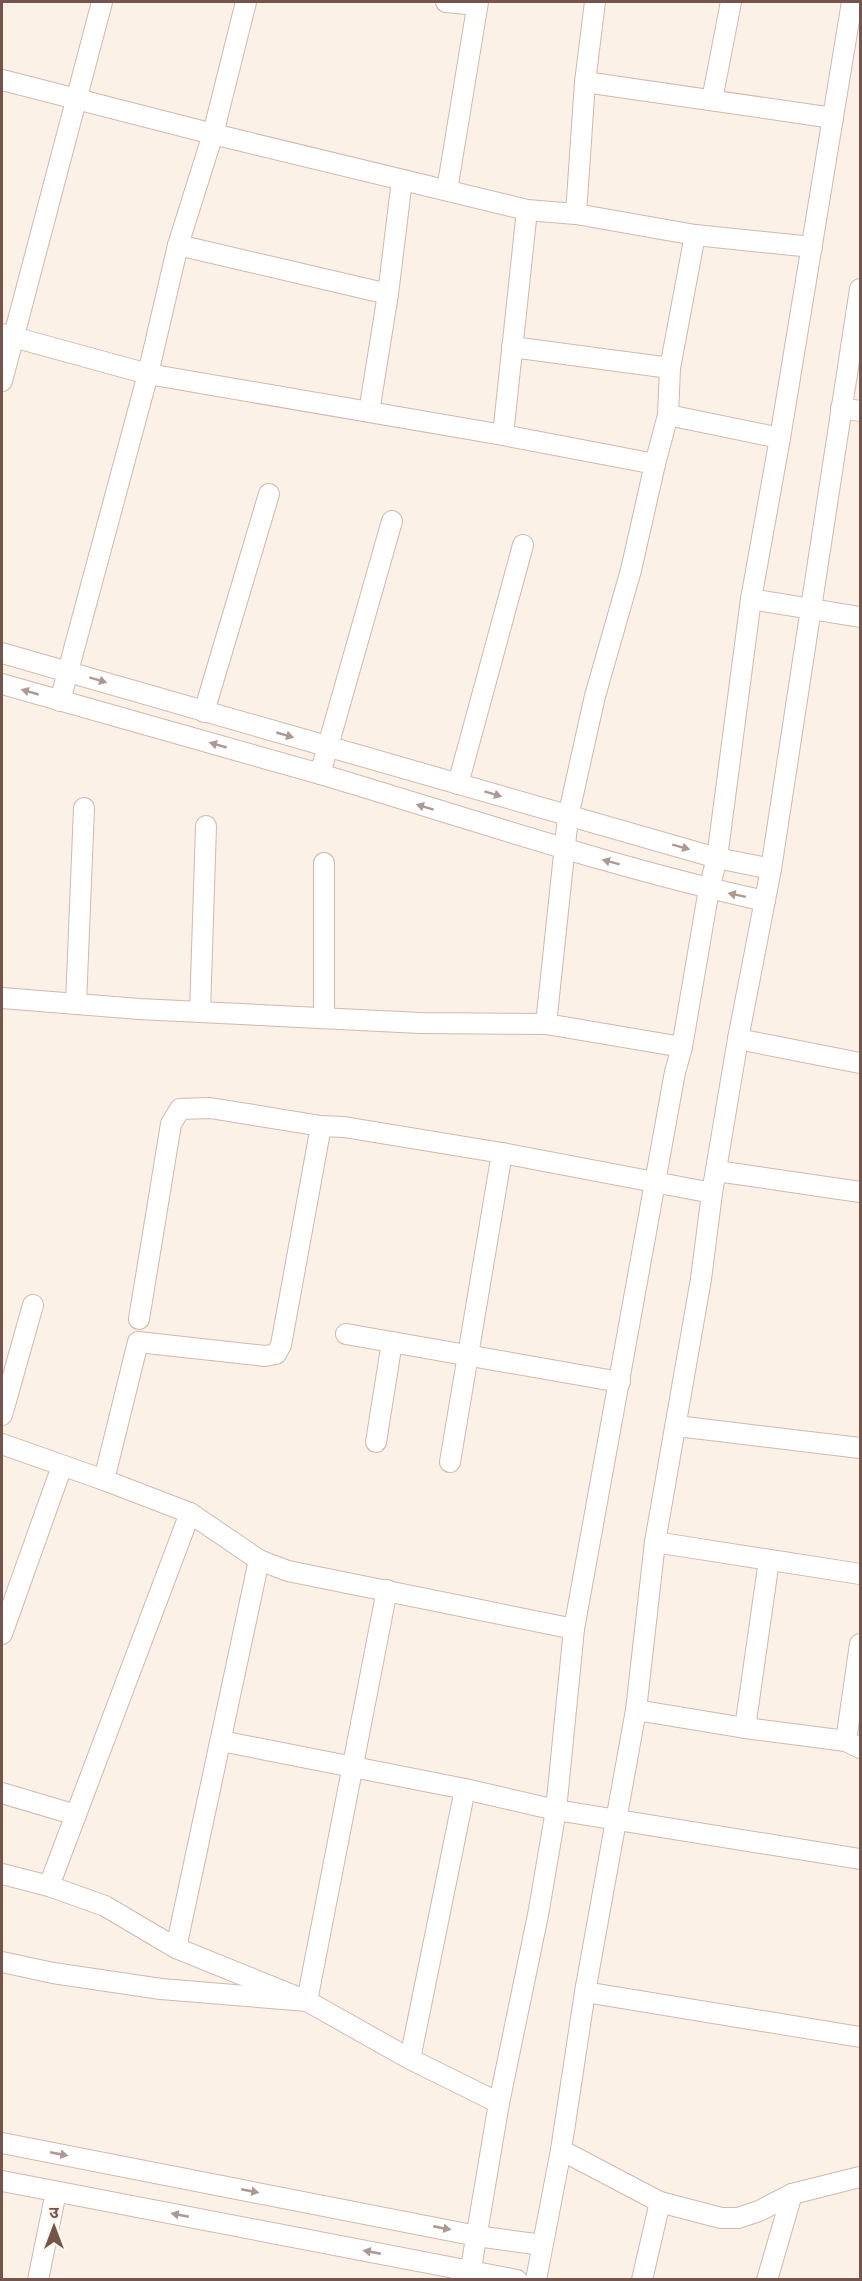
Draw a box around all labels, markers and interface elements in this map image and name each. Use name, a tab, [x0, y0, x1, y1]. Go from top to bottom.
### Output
one-way arrow	[89, 676, 107, 685]
one-way arrow	[21, 687, 39, 696]
one-way arrow	[276, 731, 294, 740]
one-way arrow	[208, 740, 226, 749]
one-way arrow	[484, 790, 502, 799]
one-way arrow	[416, 801, 434, 811]
one-way arrow	[672, 843, 690, 853]
one-way arrow	[602, 857, 621, 867]
one-way arrow	[727, 890, 746, 899]
one-way arrow	[50, 2150, 69, 2159]
one-way arrow	[241, 2187, 260, 2196]
north arrow	[24, 2197, 84, 2257]
text: उ	[49, 2203, 59, 2222]
one-way arrow	[171, 2210, 190, 2219]
one-way arrow	[432, 2224, 451, 2233]
one-way arrow	[362, 2247, 381, 2256]

